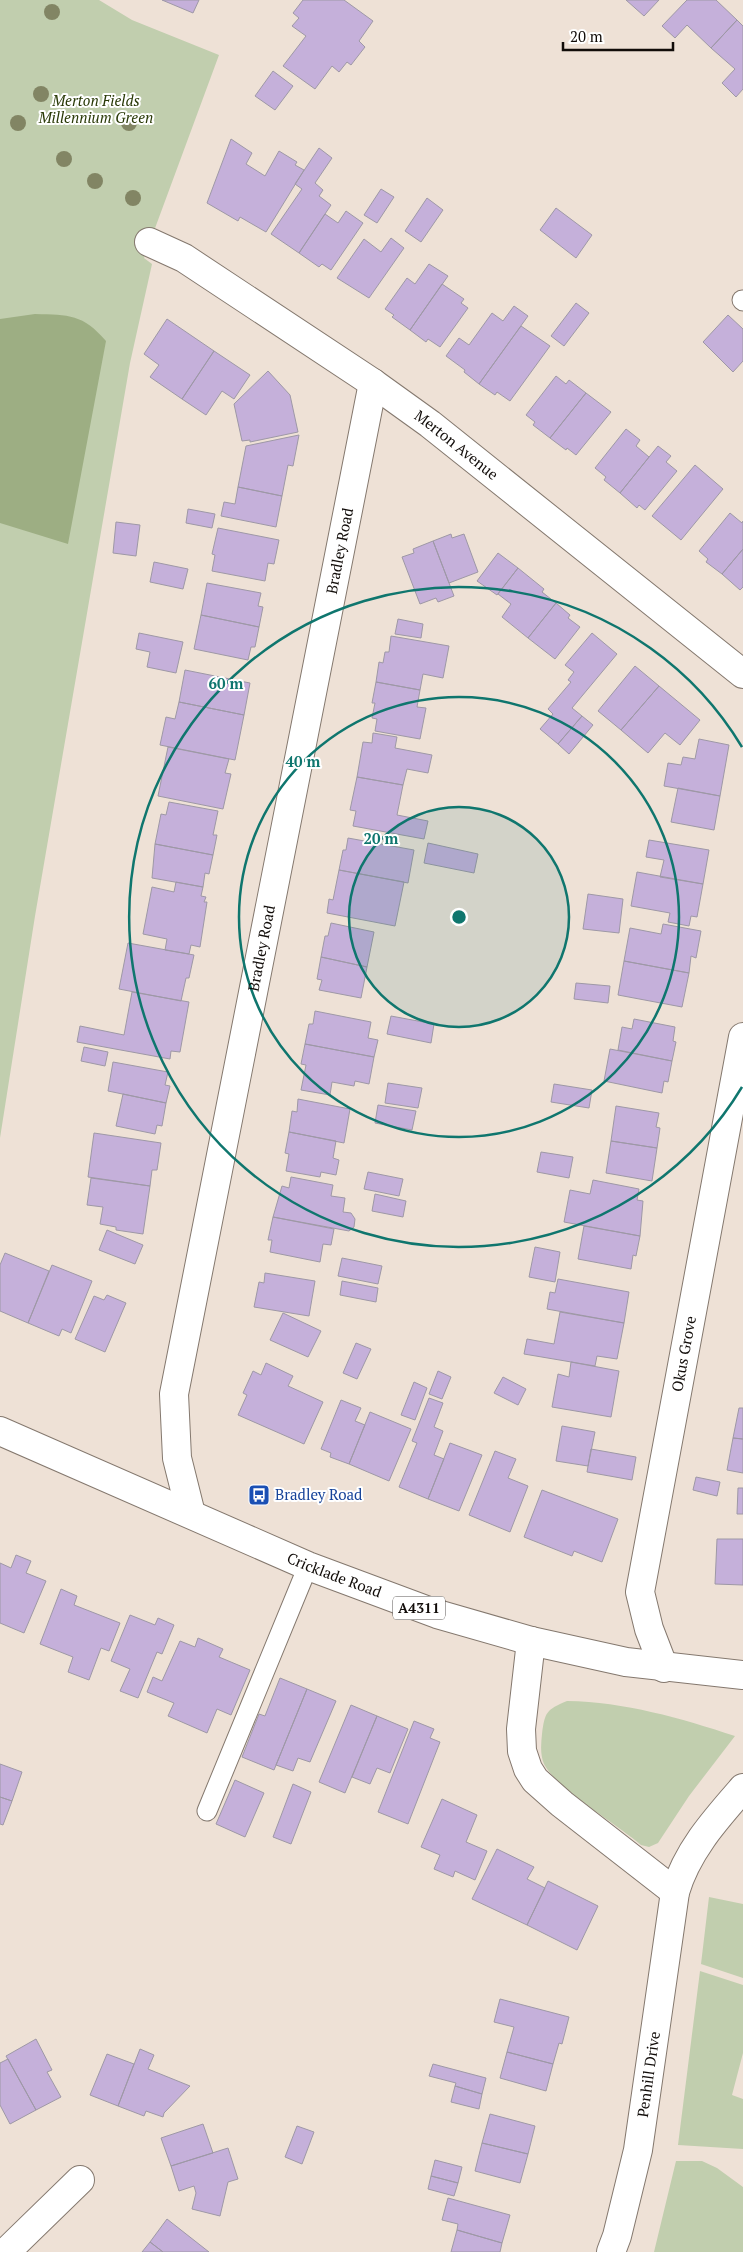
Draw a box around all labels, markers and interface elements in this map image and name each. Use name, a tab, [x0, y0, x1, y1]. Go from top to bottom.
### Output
scale bar	[563, 20, 673, 52]
text: 20 m	[570, 26, 603, 46]
park label: Merton Fields Millennium Green	[38, 90, 153, 127]
street label: Merton Avenue	[411, 405, 503, 484]
street label: Bradley Road	[321, 506, 357, 596]
text: 60 m	[209, 673, 244, 693]
text: 40 m	[286, 751, 321, 771]
text: 20 m	[364, 828, 399, 848]
street label: Bradley Road	[242, 903, 279, 993]
centre of rings	[450, 908, 468, 926]
street label: Okus Grove	[666, 1314, 700, 1393]
bus stop icon: Bradley Road	[247, 1483, 271, 1507]
place label: Bradley Road	[275, 1484, 362, 1504]
street label: Cricklade Road	[284, 1547, 385, 1602]
road number: A4311	[393, 1596, 445, 1620]
street label: Penhill Drive	[632, 2030, 664, 2119]

